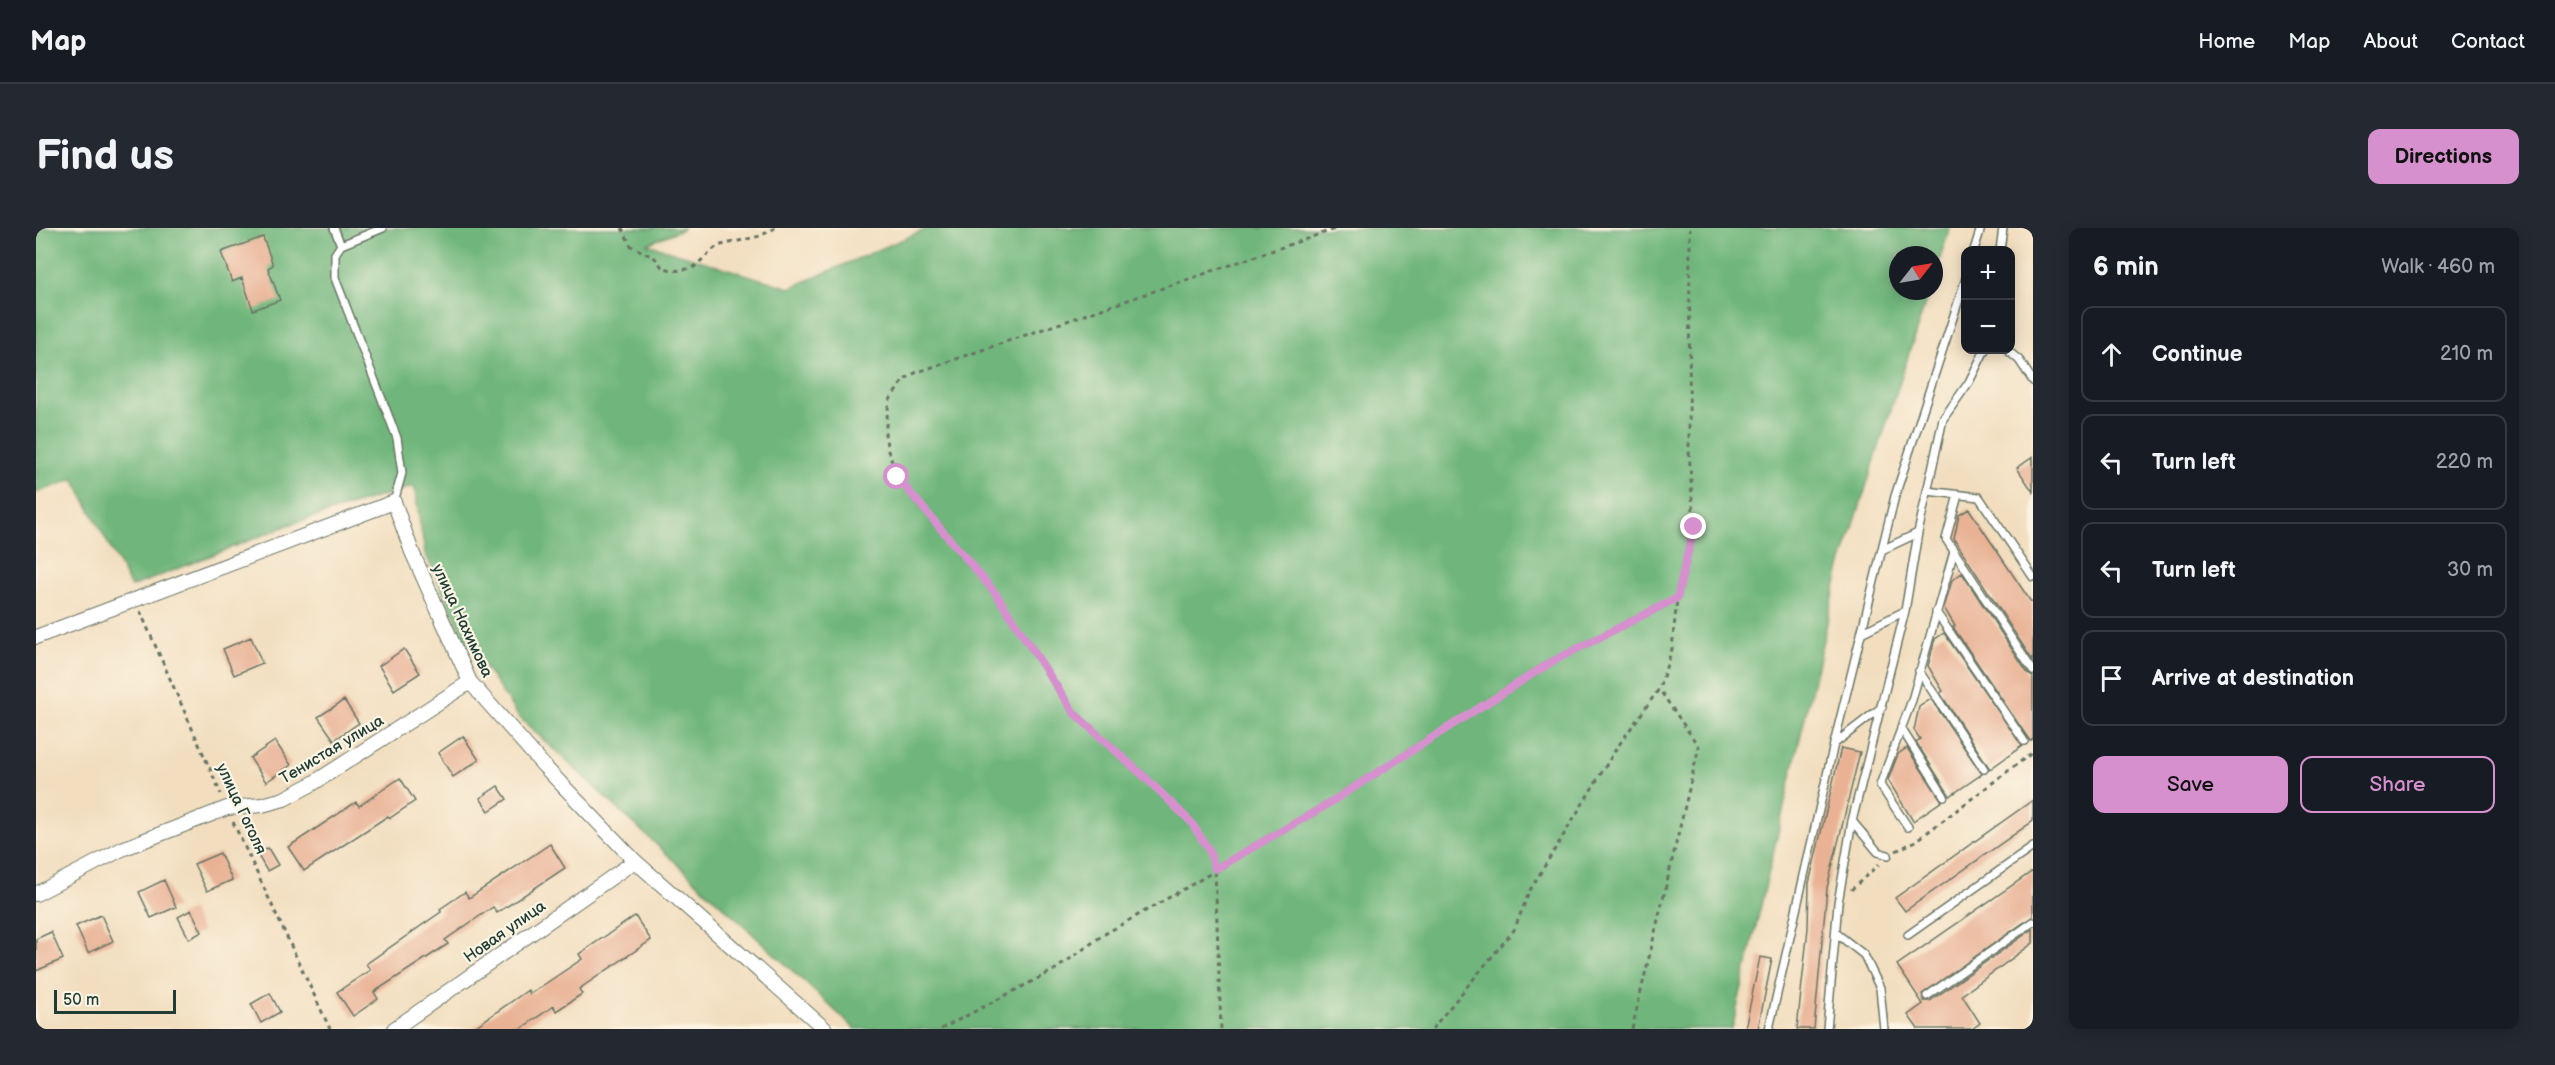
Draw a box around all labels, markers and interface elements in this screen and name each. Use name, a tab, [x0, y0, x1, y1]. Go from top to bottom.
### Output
text: Map	[30, 25, 86, 58]
text: Home	[2198, 29, 2255, 54]
text: Map	[2288, 29, 2330, 54]
text: About	[2363, 29, 2418, 54]
text: Contact	[2451, 29, 2525, 54]
button: Directions	[2368, 129, 2519, 184]
text: Find us	[36, 131, 174, 182]
north arrow	[1889, 246, 1943, 300]
map controls	[1961, 246, 2015, 354]
button: +	[1961, 246, 2015, 300]
text: 6 min	[2093, 252, 2159, 283]
text: Walk · 460 m	[2381, 255, 2495, 279]
button: −	[1961, 300, 2015, 354]
icon: ahead	[2095, 338, 2128, 371]
text: Continue	[2152, 341, 2242, 368]
text: 210 m	[2440, 342, 2493, 366]
icon: left	[2095, 446, 2128, 479]
text: Turn left	[2152, 449, 2236, 476]
text: 220 m	[2436, 450, 2493, 474]
route start	[883, 463, 909, 489]
route end	[1680, 513, 1706, 539]
icon: left	[2095, 554, 2128, 587]
text: Turn left	[2152, 557, 2236, 584]
text: 30 m	[2447, 558, 2493, 582]
street label: улица Нахимова	[427, 561, 497, 681]
icon: arrive	[2095, 662, 2128, 695]
text: Arrive at destination	[2152, 665, 2354, 692]
street label: Тенистая улица	[276, 711, 388, 789]
button: Save	[2093, 756, 2288, 813]
button: Share	[2300, 756, 2495, 813]
street label: улица Гоголя	[212, 761, 270, 857]
street label: Новая улица	[460, 897, 550, 967]
scale bar	[54, 987, 176, 1014]
text: 50 m	[63, 991, 99, 1010]

